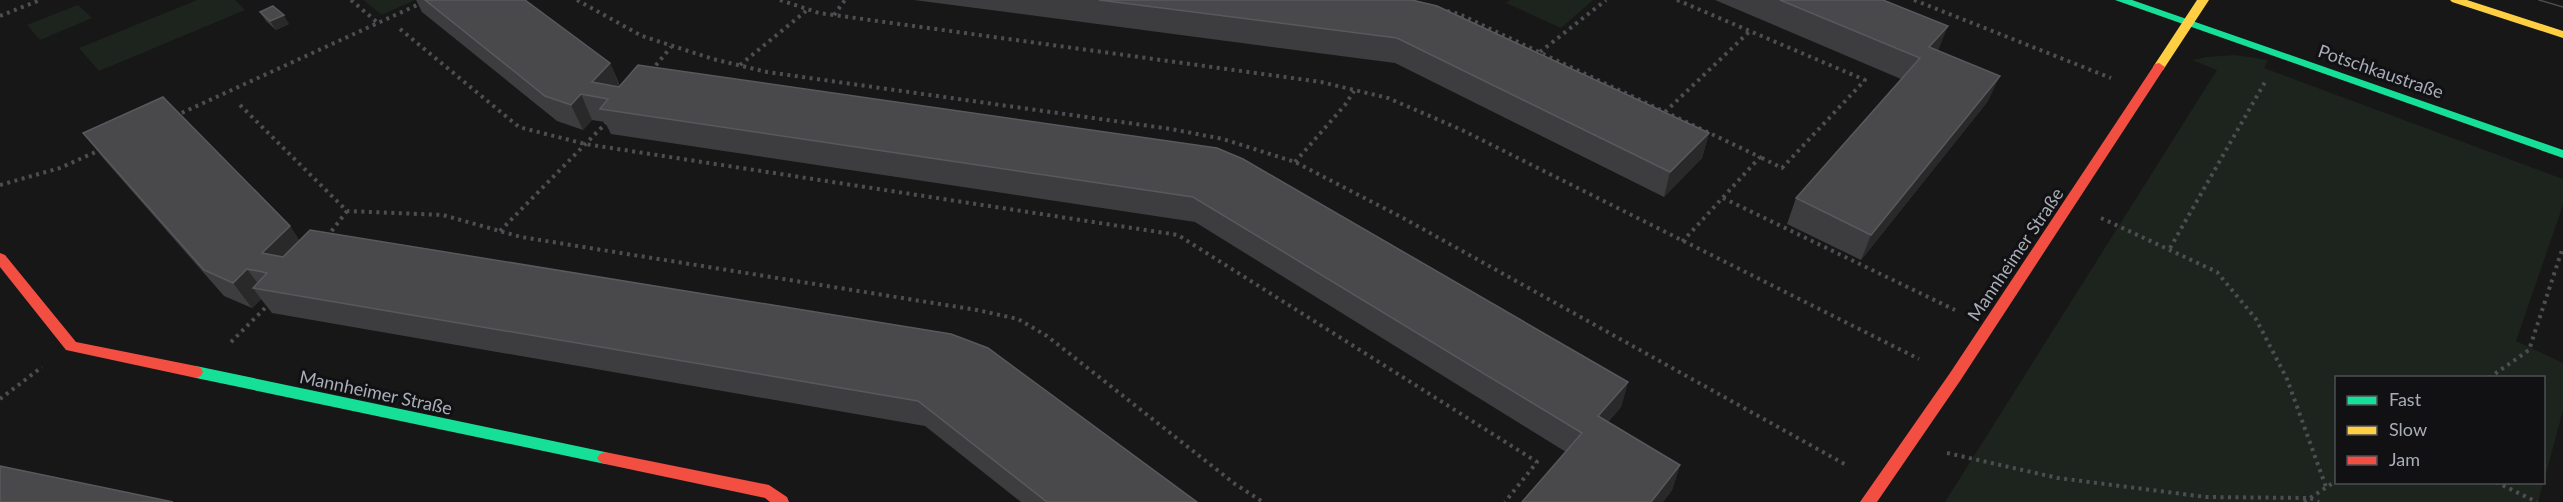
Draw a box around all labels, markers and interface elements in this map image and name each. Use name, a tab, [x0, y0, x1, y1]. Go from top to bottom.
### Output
street label: Potschkaustraße	[2316, 39, 2446, 103]
street label: Mannheimer Straße	[1962, 183, 2068, 325]
street label: Mannheimer Straße	[298, 365, 454, 419]
legend	[2335, 376, 2545, 484]
text: Fast	[2389, 388, 2422, 410]
text: Slow	[2389, 418, 2427, 440]
text: Jam	[2389, 448, 2420, 470]

